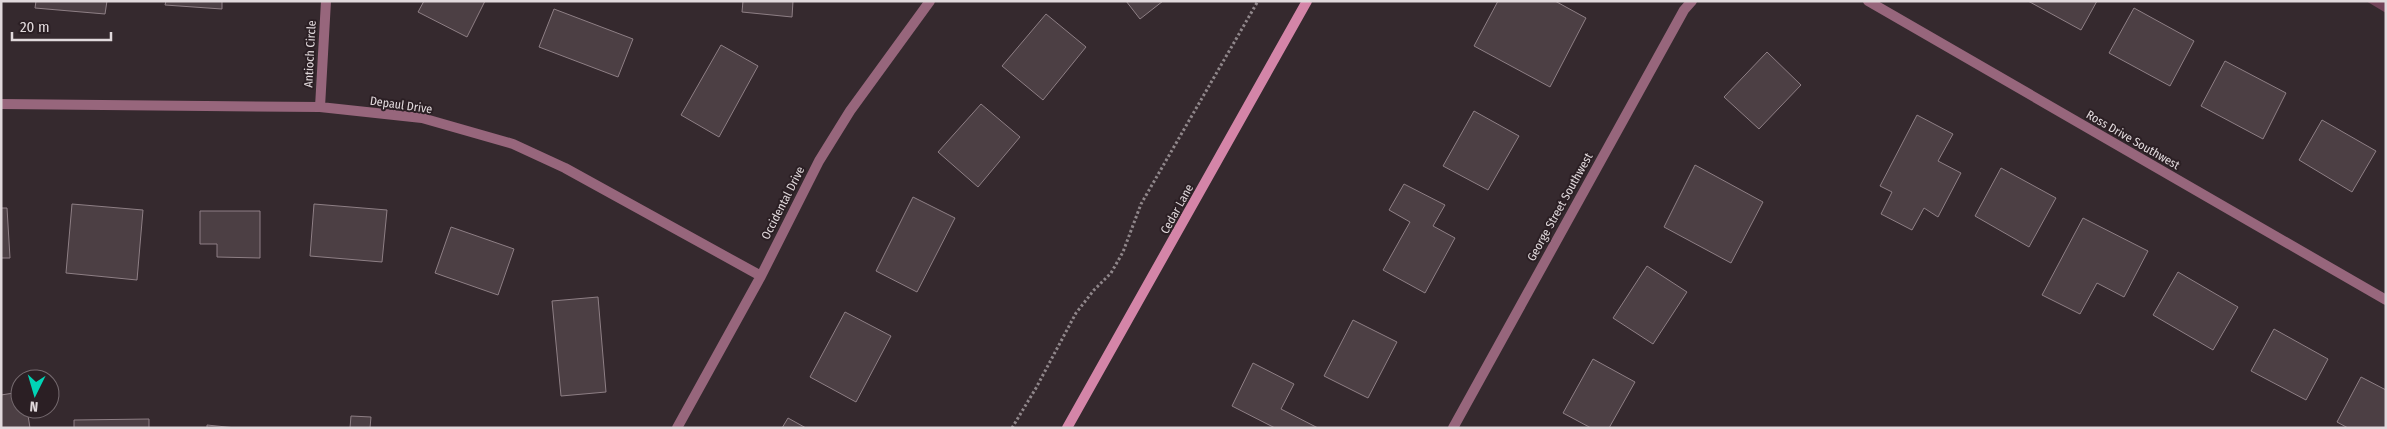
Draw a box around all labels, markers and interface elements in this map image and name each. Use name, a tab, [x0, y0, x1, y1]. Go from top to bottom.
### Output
scale bar	[12, 10, 111, 42]
text: 20 m	[20, 18, 50, 36]
street label: Antioch Circle	[301, 20, 319, 88]
street label: Depaul Drive	[369, 94, 433, 116]
street label: Ross Drive Southwest	[2084, 108, 2182, 172]
street label: George Street Southwest	[1524, 151, 1596, 263]
street label: Occidental Drive	[759, 164, 807, 242]
street label: Cedar Lane	[1158, 182, 1196, 236]
north arrow	[10, 369, 60, 419]
text: N	[29, 398, 39, 415]

